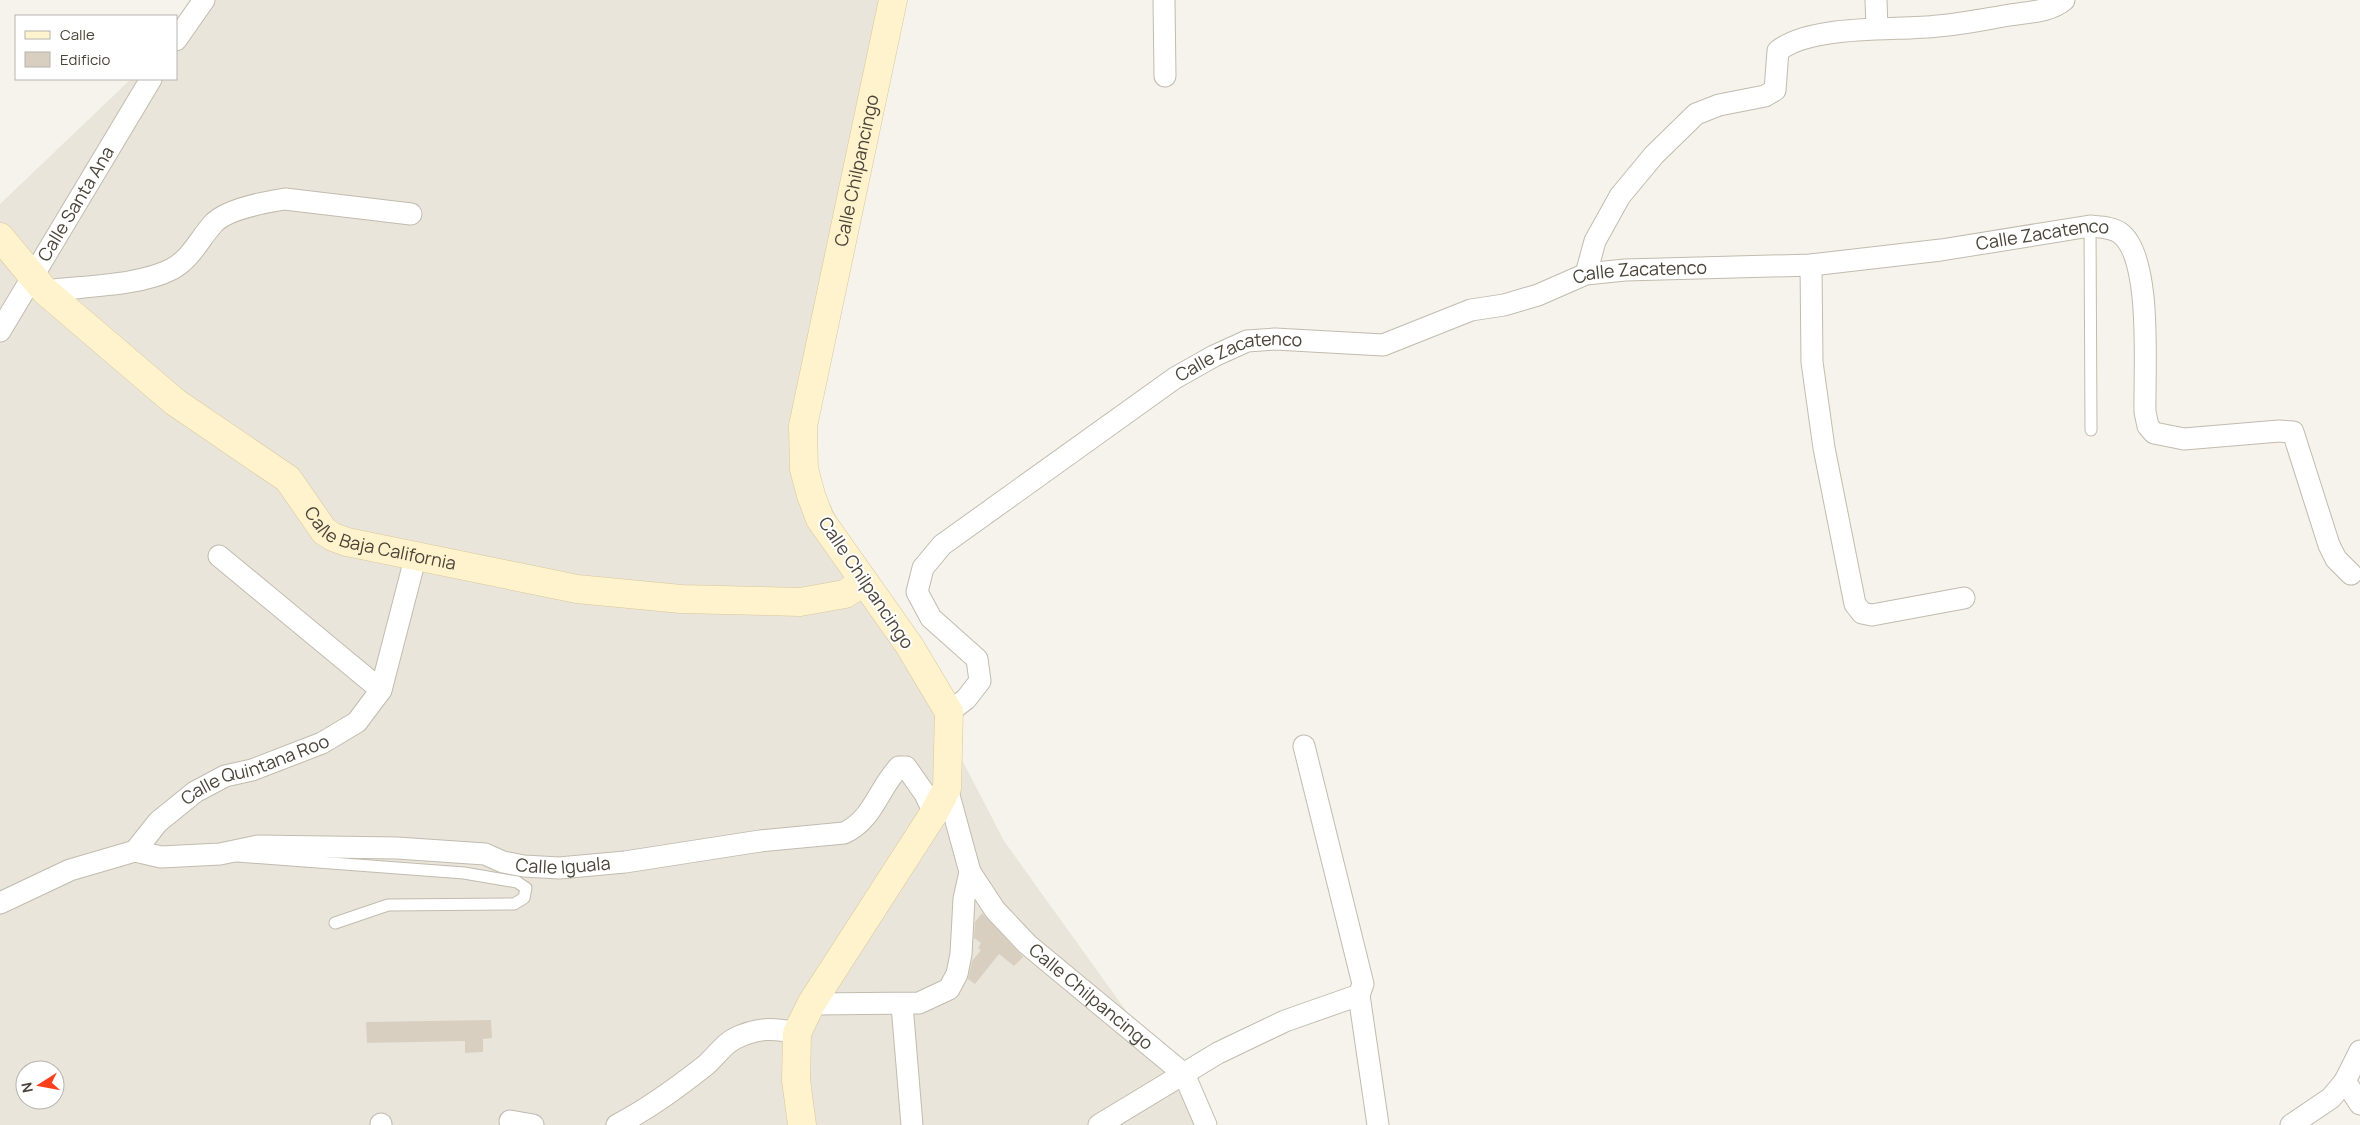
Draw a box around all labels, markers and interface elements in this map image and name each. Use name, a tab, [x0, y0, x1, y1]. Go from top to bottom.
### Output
legend	[15, 15, 178, 80]
text: Calle	[60, 24, 95, 45]
text: Edificio	[60, 49, 111, 70]
street label: Calle Chilpancingo	[828, 92, 884, 248]
street label: Calle Santa Ana	[31, 142, 119, 266]
street label: Calle Zacatenco	[1974, 213, 2111, 255]
street label: Calle Zacatenco	[1569, 255, 1707, 289]
street label: Calle Zacatenco	[1170, 326, 1303, 387]
street label: Calle Baja California	[299, 501, 458, 575]
street label: Calle Chilpancingo	[814, 512, 920, 653]
street label: Calle Quintana Roo	[175, 728, 333, 810]
street label: Calle Iguala	[514, 850, 611, 879]
street label: Calle Chilpancingo	[1024, 937, 1159, 1055]
north arrow	[15, 1060, 65, 1110]
text: N	[16, 1081, 37, 1094]

